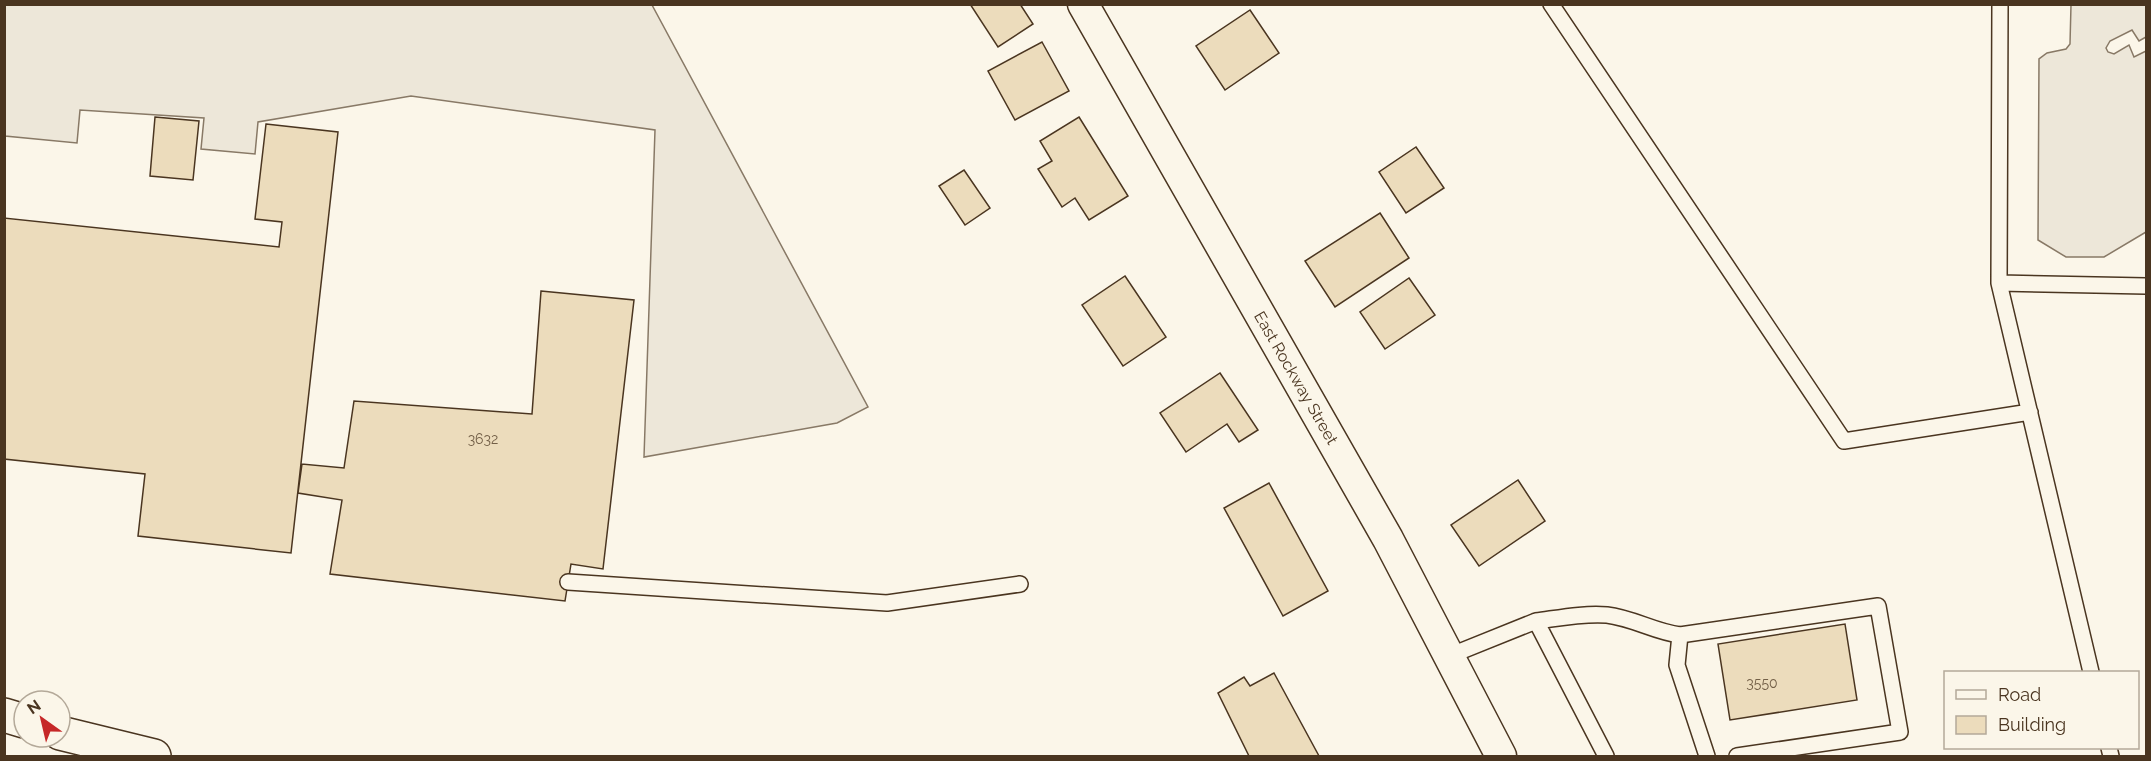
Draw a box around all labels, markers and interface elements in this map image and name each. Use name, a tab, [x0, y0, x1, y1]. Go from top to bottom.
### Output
street label: East Rockway Street	[1250, 308, 1342, 448]
house number: 3632	[468, 431, 498, 447]
legend	[1944, 671, 2139, 749]
house number: 3550	[1746, 675, 1778, 691]
text: Road	[1998, 684, 2041, 705]
north arrow	[12, 689, 72, 749]
text: N	[24, 696, 44, 718]
text: Building	[1998, 714, 2066, 735]

